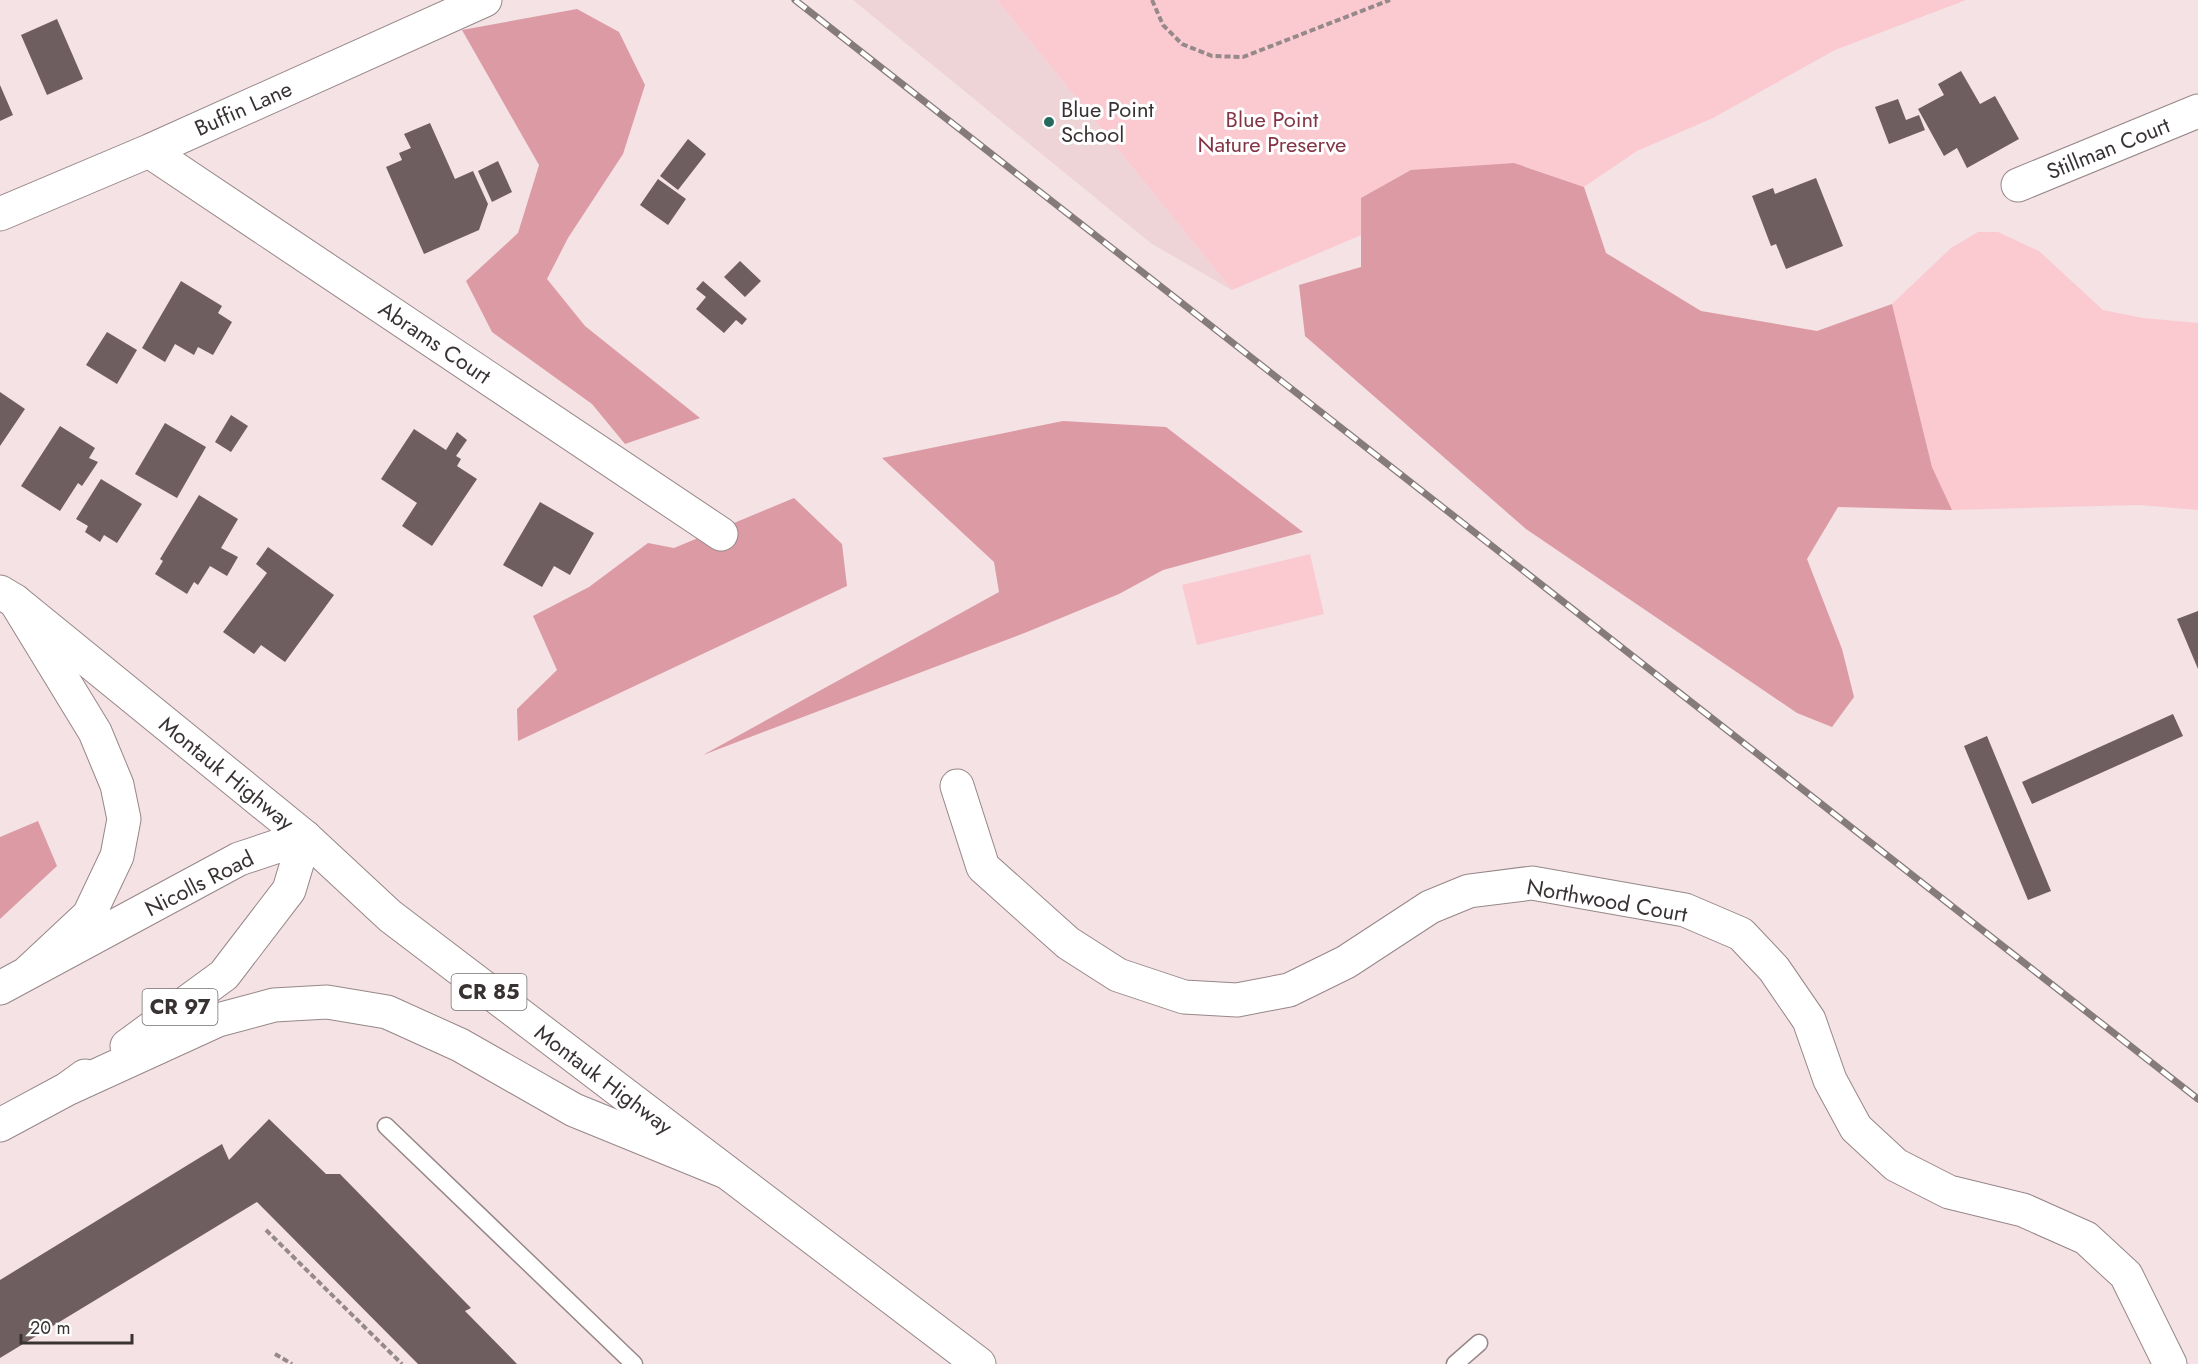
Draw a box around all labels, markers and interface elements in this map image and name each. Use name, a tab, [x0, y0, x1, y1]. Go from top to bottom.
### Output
street label: Buffin Lane	[189, 72, 297, 144]
place label: Blue Point School	[1061, 93, 1154, 150]
park label: Blue Point Nature Preserve	[1198, 103, 1346, 160]
street label: Stillman Court	[2041, 108, 2175, 187]
marker: Blue Point School	[1042, 115, 1056, 129]
street label: Abrams Court	[372, 293, 498, 392]
street label: Montauk Highway	[153, 708, 302, 838]
street label: Nicolls Road	[139, 842, 259, 924]
street label: Northwood Court	[1524, 870, 1691, 930]
road number: CR 85	[452, 974, 526, 1010]
road number: CR 97	[142, 989, 218, 1025]
street label: Montauk Highway	[528, 1016, 680, 1142]
scale bar	[21, 1307, 132, 1345]
text: 20 m	[30, 1315, 70, 1341]

